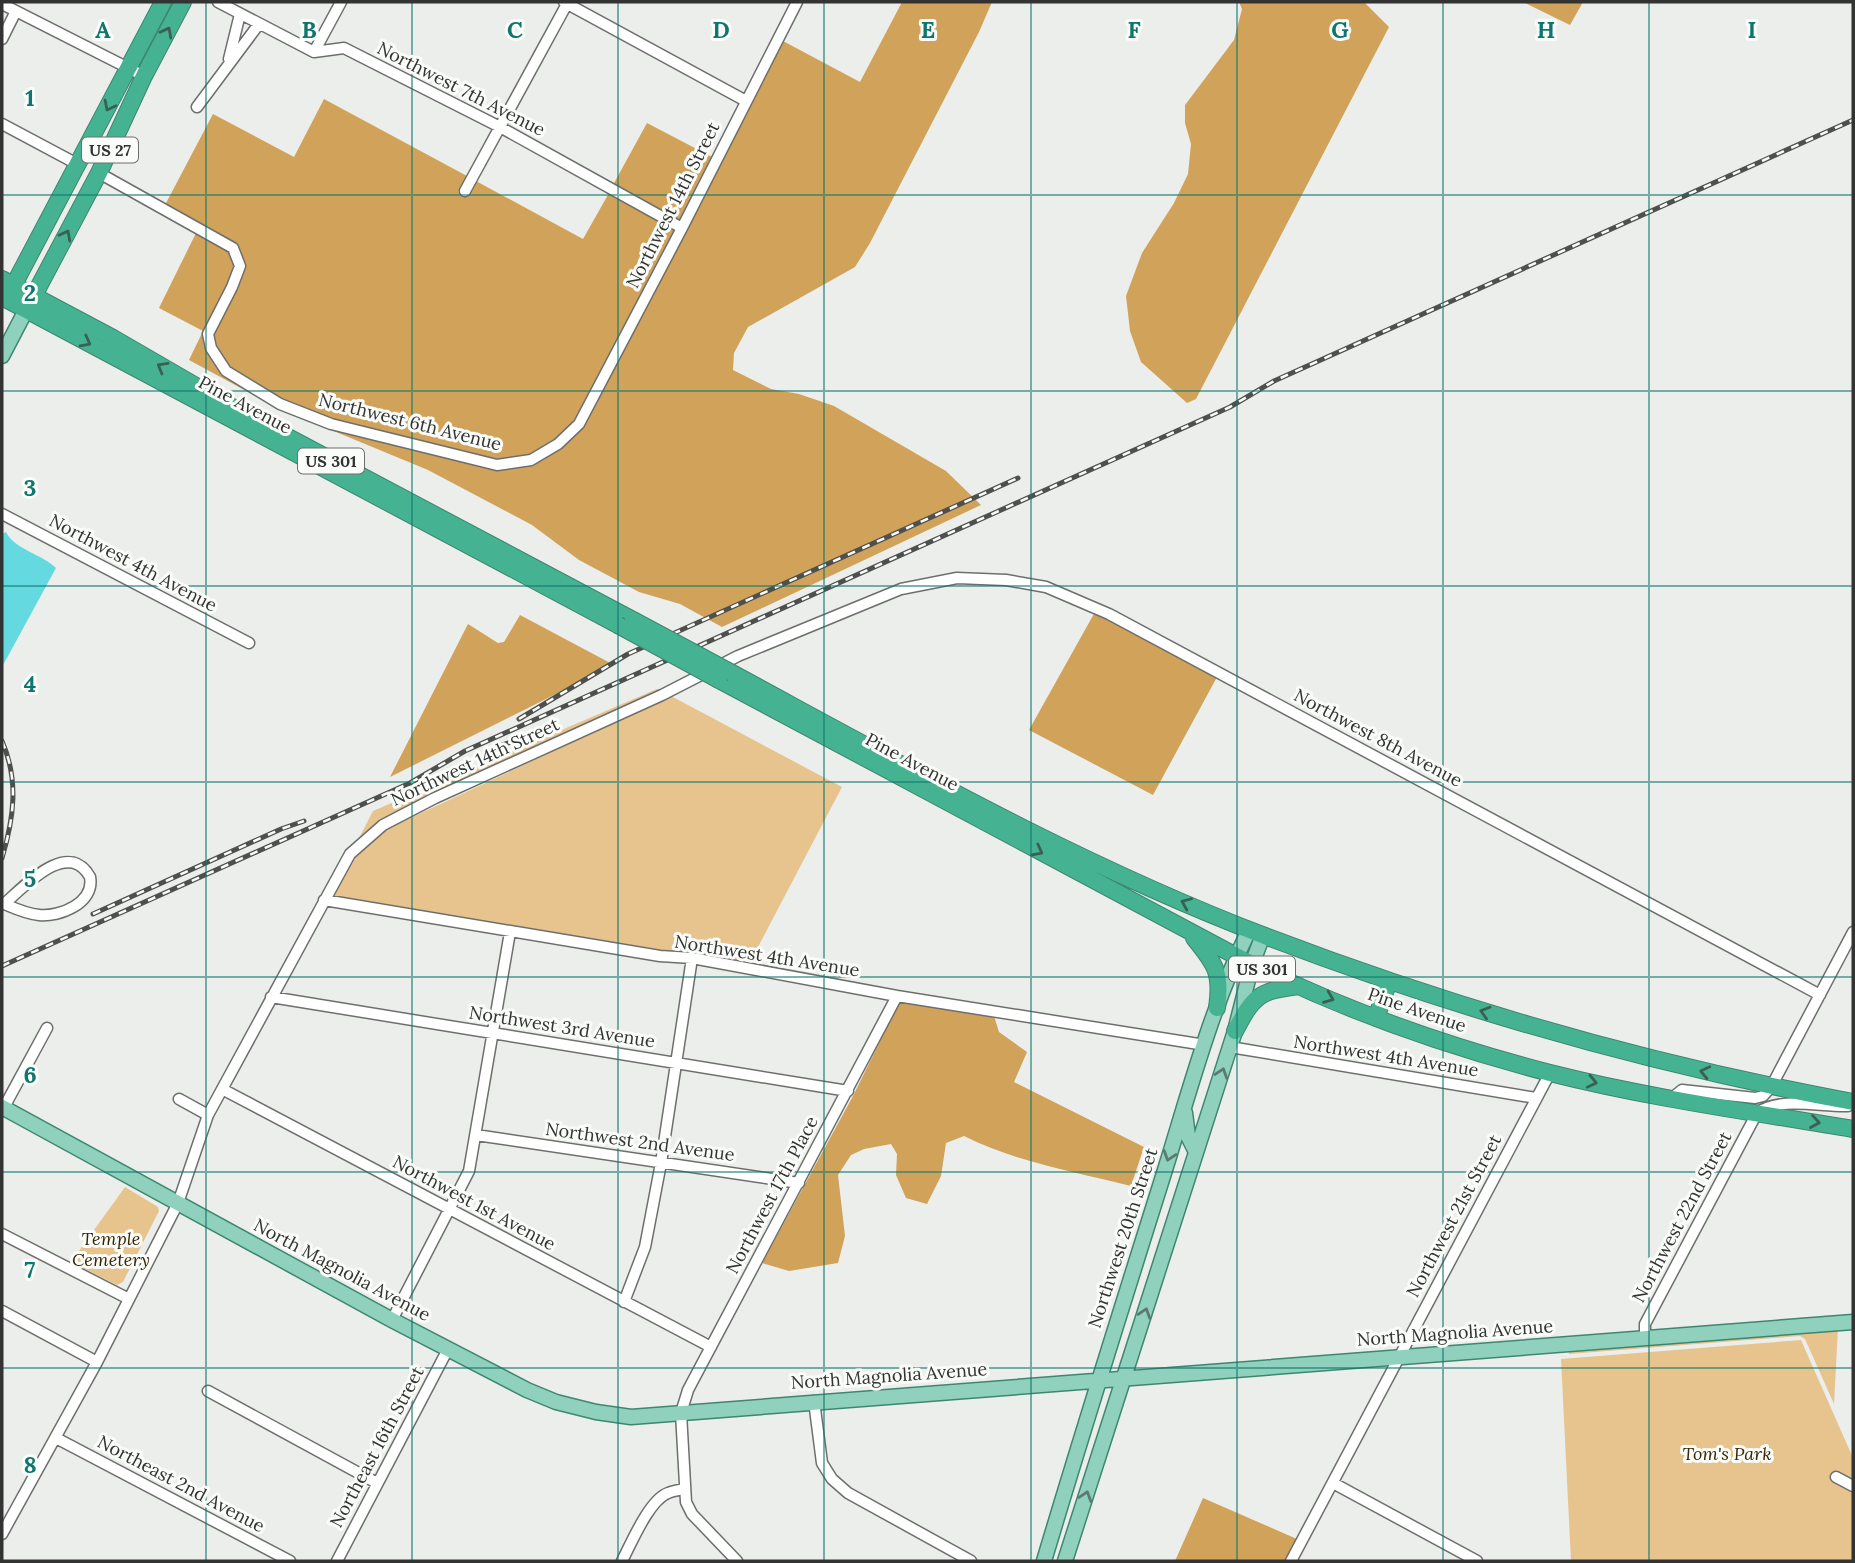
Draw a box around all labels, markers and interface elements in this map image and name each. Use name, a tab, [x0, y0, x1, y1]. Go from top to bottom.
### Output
text: A	[95, 15, 111, 44]
text: B	[301, 15, 317, 44]
text: C	[507, 15, 523, 44]
text: D	[712, 15, 730, 44]
text: E	[921, 15, 935, 44]
text: F	[1127, 15, 1141, 44]
text: G	[1331, 15, 1349, 44]
text: H	[1537, 15, 1555, 44]
text: I	[1748, 15, 1756, 44]
one-way arrow	[159, 27, 173, 39]
street label: Northwest 7th Avenue	[373, 36, 549, 141]
text: 1	[25, 83, 35, 112]
one-way arrow	[104, 99, 118, 111]
street label: Northwest 14th Street	[621, 118, 724, 292]
road number: US 27	[82, 138, 138, 162]
one-way arrow	[57, 230, 71, 243]
text: 2	[24, 278, 36, 307]
one-way arrow	[79, 334, 91, 348]
one-way arrow	[157, 362, 170, 375]
street label: Pine Avenue	[195, 370, 296, 439]
street label: Northwest 6th Avenue	[316, 388, 504, 455]
road number: US 301	[298, 448, 364, 474]
text: 3	[24, 473, 36, 502]
street label: Northwest 4th Avenue	[45, 509, 221, 617]
text: 4	[24, 669, 36, 698]
street label: Northwest 8th Avenue	[1290, 683, 1467, 792]
street label: Northwest 14th Street	[387, 712, 563, 811]
street label: Pine Avenue	[862, 727, 963, 796]
one-way arrow	[1031, 843, 1043, 856]
text: 5	[24, 864, 36, 893]
one-way arrow	[1181, 898, 1193, 912]
street label: Northwest 4th Avenue	[673, 930, 861, 982]
road number: US 301	[1229, 956, 1295, 981]
street label: Pine Avenue	[1365, 982, 1470, 1037]
one-way arrow	[1321, 990, 1334, 1004]
street label: Northwest 3rd Avenue	[467, 1000, 657, 1053]
one-way arrow	[1479, 1006, 1491, 1021]
street label: Northwest 4th Avenue	[1292, 1030, 1480, 1082]
text: 6	[23, 1060, 37, 1089]
one-way arrow	[1699, 1065, 1711, 1080]
one-way arrow	[1213, 1067, 1228, 1079]
one-way arrow	[1586, 1074, 1598, 1088]
street label: Northwest 17th Place	[720, 1112, 823, 1278]
one-way arrow	[1809, 1114, 1821, 1129]
street label: Northwest 2nd Avenue	[544, 1117, 736, 1166]
street label: Northwest 22nd Street	[1627, 1127, 1736, 1306]
street label: Northwest 21st Street	[1401, 1130, 1506, 1301]
street label: Northwest 20th Street	[1083, 1145, 1163, 1331]
street label: Northwest 1st Avenue	[389, 1150, 560, 1255]
one-way arrow	[1163, 1150, 1178, 1162]
street label: North Magnolia Avenue	[250, 1213, 435, 1326]
park label: Temple Cemetery	[72, 1227, 150, 1271]
text: 7	[25, 1255, 36, 1284]
one-way arrow	[1137, 1307, 1152, 1319]
street label: North Magnolia Avenue	[1356, 1314, 1554, 1351]
street label: North Magnolia Avenue	[790, 1357, 988, 1394]
street label: Northeast 16th Street	[324, 1362, 429, 1531]
street label: Northeast 2nd Avenue	[94, 1430, 269, 1537]
park label: Tom's Park	[1682, 1442, 1772, 1465]
text: 8	[23, 1450, 37, 1479]
one-way arrow	[1078, 1491, 1092, 1503]

